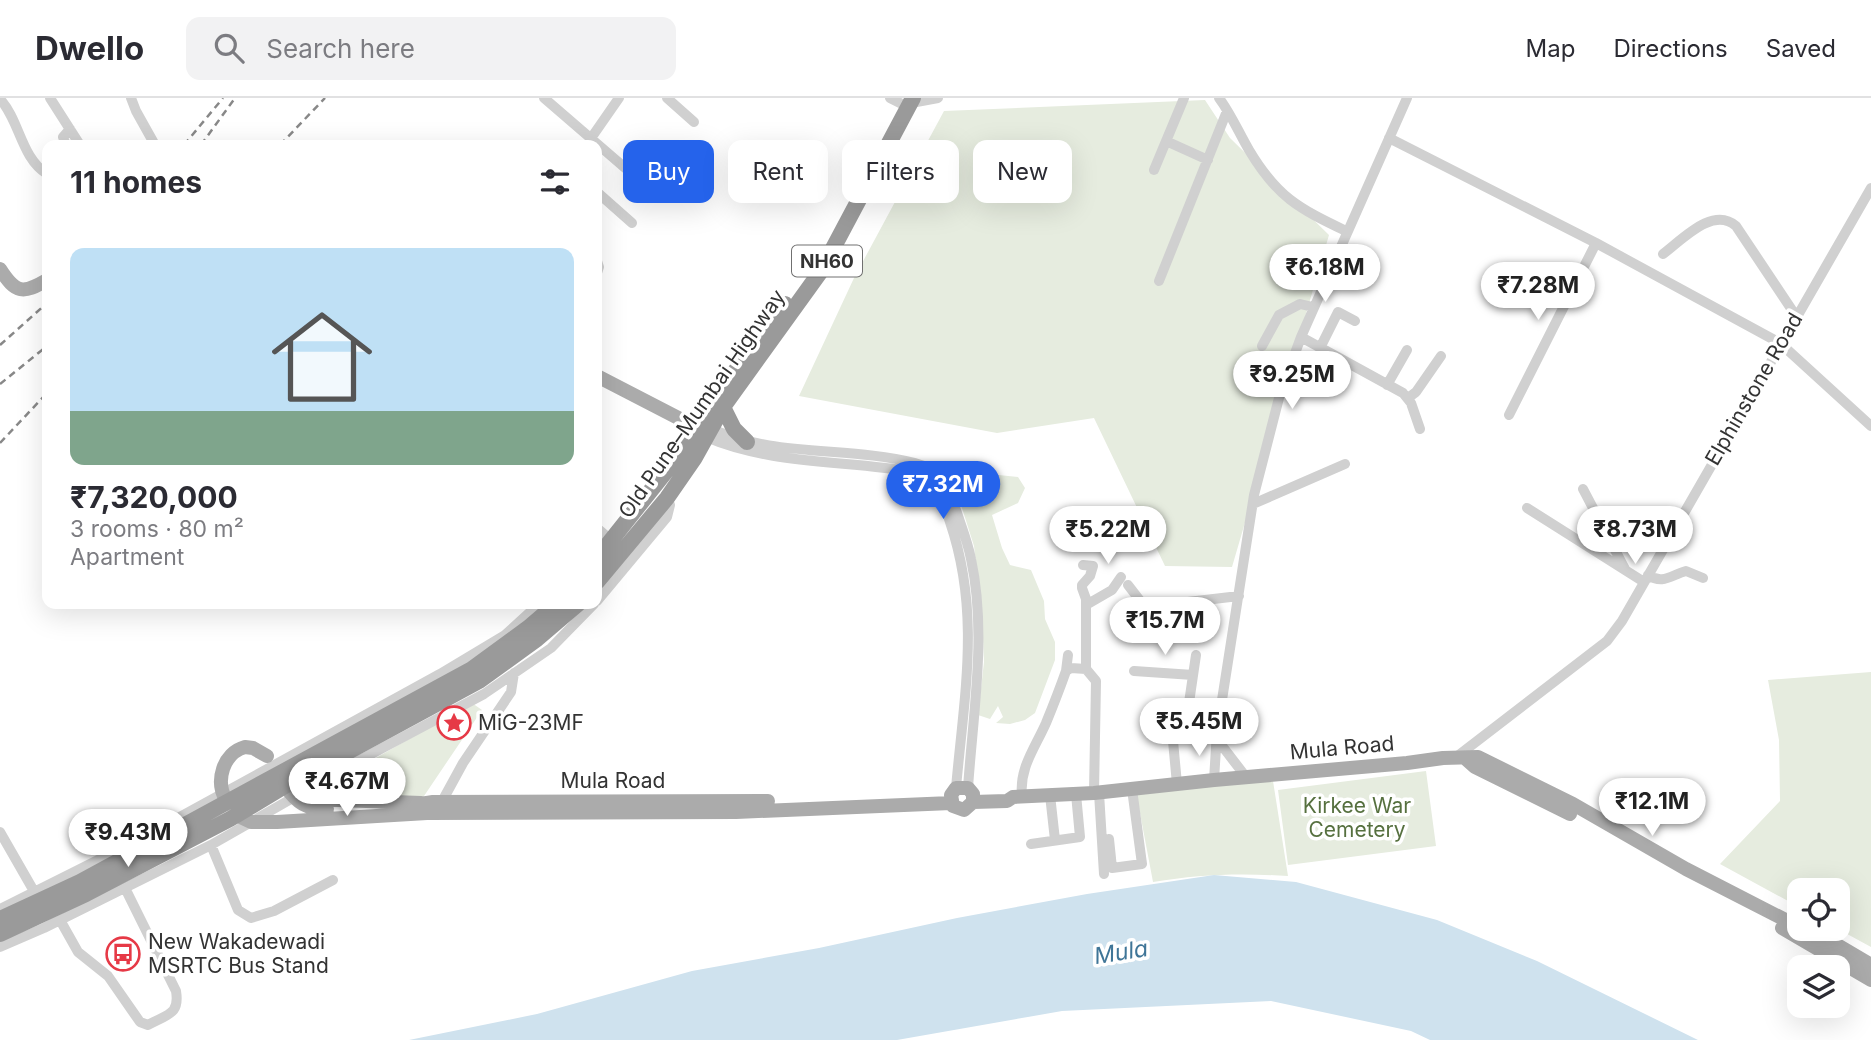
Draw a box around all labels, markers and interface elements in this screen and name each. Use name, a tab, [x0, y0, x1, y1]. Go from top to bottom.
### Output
search box	[186, 17, 676, 80]
text: Dwello	[35, 28, 144, 68]
icon: search	[210, 29, 248, 67]
text: Search here	[266, 33, 415, 64]
text: Map	[1526, 34, 1575, 63]
text: Directions	[1613, 34, 1728, 63]
text: Saved	[1766, 34, 1836, 63]
chip: Buy	[623, 140, 714, 203]
chip: Rent	[728, 140, 828, 203]
chip: Filters	[842, 140, 959, 203]
chip: New	[973, 140, 1072, 203]
icon: filters	[536, 163, 574, 201]
text: 11 homes	[70, 164, 202, 200]
pin: ₹6.18M	[1268, 244, 1382, 304]
road number: NH60	[792, 246, 862, 276]
text: ₹6.18M	[1285, 253, 1365, 281]
pin: ₹7.28M	[1481, 262, 1595, 322]
text: ₹7.28M	[1497, 271, 1579, 299]
street label: Old Pune–Mumbai Highway	[613, 285, 790, 523]
icon: home	[259, 294, 385, 420]
street label: Elphinstone Road	[1700, 308, 1807, 469]
pin: ₹9.25M	[1235, 352, 1349, 411]
text: ₹9.25M	[1249, 360, 1335, 388]
pin: ₹7.32M	[886, 462, 1000, 521]
text: ₹7.32M	[902, 470, 984, 498]
text: ₹7,320,000	[70, 479, 238, 515]
pin: ₹5.22M	[1051, 506, 1165, 566]
pin: ₹8.73M	[1578, 506, 1692, 566]
text: 3 rooms · 80 m²	[70, 515, 244, 543]
text: ₹5.22M	[1065, 515, 1151, 543]
text: ₹8.73M	[1593, 515, 1677, 543]
text: Apartment	[70, 543, 184, 571]
pin: ₹15.7M	[1108, 598, 1222, 657]
text: ₹15.7M	[1125, 606, 1205, 634]
pin: ₹5.45M	[1142, 698, 1256, 758]
place icon: MiG-23MF	[435, 704, 473, 742]
text: ₹5.45M	[1156, 707, 1242, 735]
place label: MiG-23MF	[478, 710, 584, 735]
street label: Mula Road	[1289, 730, 1395, 765]
pin: ₹4.67M	[290, 758, 404, 818]
text: ₹4.67M	[305, 767, 389, 795]
street label: Mula Road	[561, 768, 665, 793]
pin: ₹12.1M	[1595, 778, 1709, 838]
text: ₹12.1M	[1615, 787, 1689, 815]
park label: Kirkee War Cemetery	[1303, 793, 1411, 842]
pin: ₹9.43M	[71, 810, 185, 869]
text: ₹9.43M	[85, 818, 171, 846]
map controls	[1787, 878, 1850, 1018]
button: locate	[1787, 878, 1850, 941]
place label: New Wakadewadi MSRTC Bus Stand	[148, 929, 329, 978]
water label: Mula	[1092, 934, 1150, 970]
bus stop icon: New Wakadewadi MSRTC Bus Stand	[104, 935, 142, 973]
button: layers	[1787, 955, 1850, 1018]

